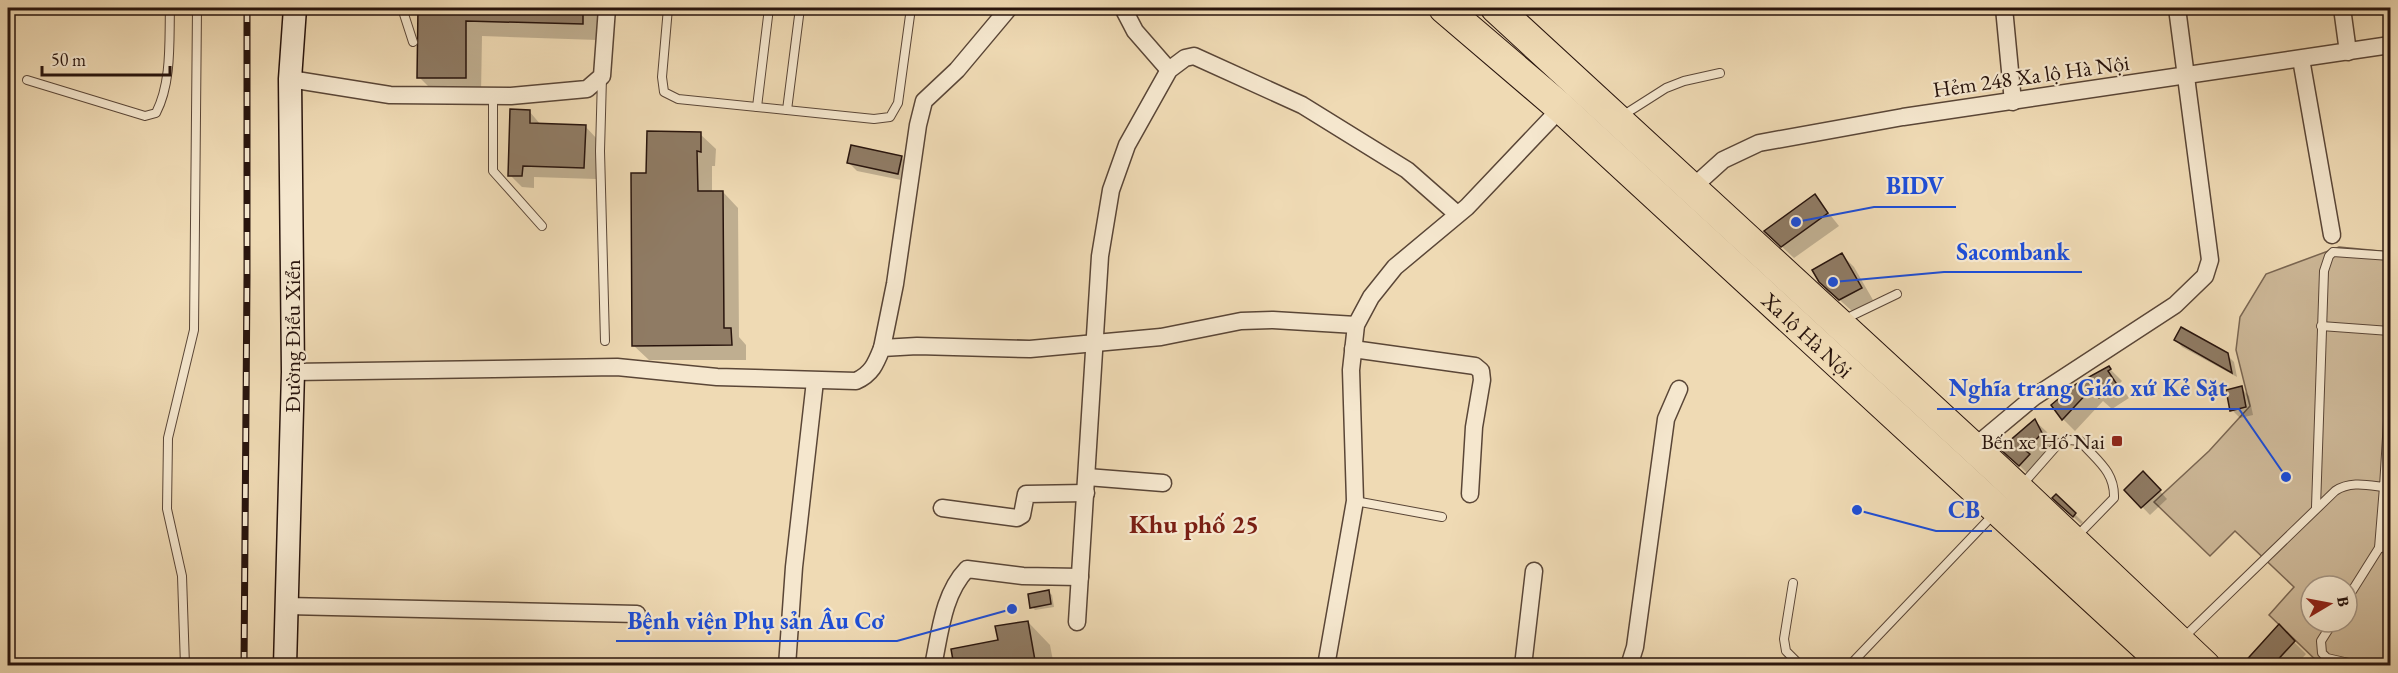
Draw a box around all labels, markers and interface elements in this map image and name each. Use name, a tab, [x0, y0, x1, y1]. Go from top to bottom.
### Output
scale bar	[42, 39, 170, 77]
text: 50 m	[51, 48, 86, 71]
street label: Hẻm 248 Xa lộ Hà Nội	[1931, 48, 2131, 104]
callout: BIDV	[1874, 165, 1956, 207]
text: BIDV	[1886, 170, 1945, 201]
callout: Sacombank	[1944, 230, 2082, 272]
text: Sacombank	[1956, 236, 2071, 267]
street label: Đường Điểu Xiển	[278, 259, 307, 413]
street label: Xa lộ Hà Nội	[1755, 285, 1859, 384]
callout: Nghĩa trang Giáo xứ Kẻ Sặt	[1937, 367, 2239, 409]
text: Nghĩa trang Giáo xứ Kẻ Sặt	[1949, 372, 2227, 404]
place label: Bến xe Hố Nai	[1981, 427, 2105, 456]
marker: Bến xe Hố Nai	[2110, 434, 2124, 448]
callout: CB	[1936, 489, 1992, 531]
text: CB	[1948, 494, 1980, 525]
district label: Khu phố 25	[1129, 507, 1259, 541]
north arrow	[2299, 574, 2359, 634]
text: B	[2332, 595, 2354, 608]
callout: Bệnh viện Phụ sản Âu Cơ	[616, 599, 897, 641]
text: Bệnh viện Phụ sản Âu Cơ	[628, 605, 884, 636]

